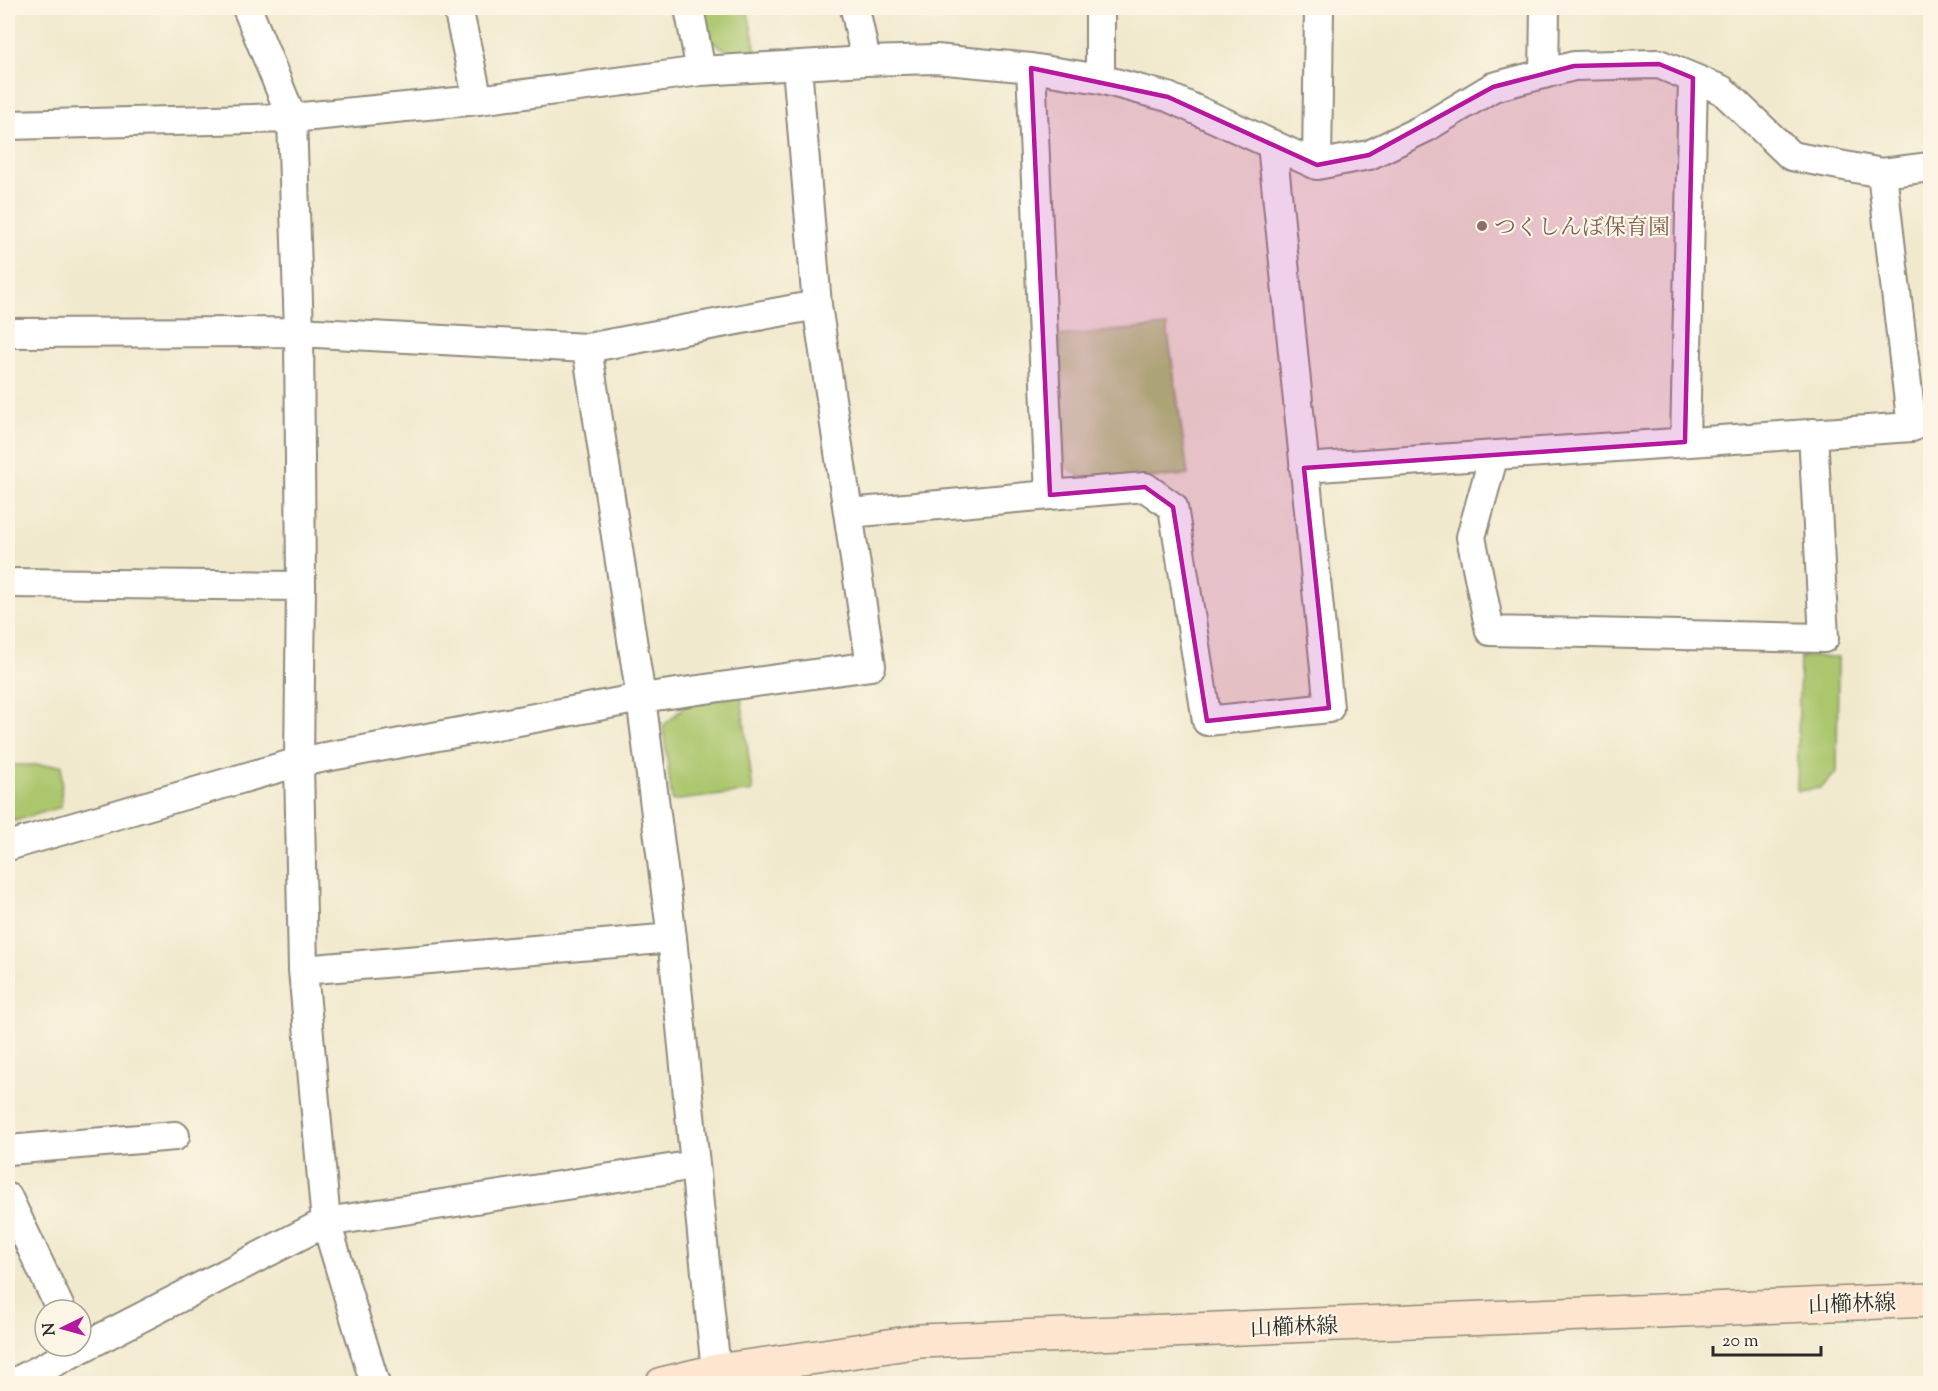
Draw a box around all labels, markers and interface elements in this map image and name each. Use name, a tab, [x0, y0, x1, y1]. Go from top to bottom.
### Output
place label: つくしんぼ保育園	[1494, 213, 1670, 245]
marker: つくしんぼ保育園	[1475, 219, 1489, 233]
street label: 山櫛林線	[1808, 1288, 1897, 1324]
north arrow	[33, 1298, 93, 1358]
street label: 山櫛林線	[1250, 1311, 1339, 1347]
scale bar	[1713, 1319, 1821, 1357]
text: N	[39, 1322, 63, 1336]
text: 20 m	[1722, 1329, 1759, 1355]

